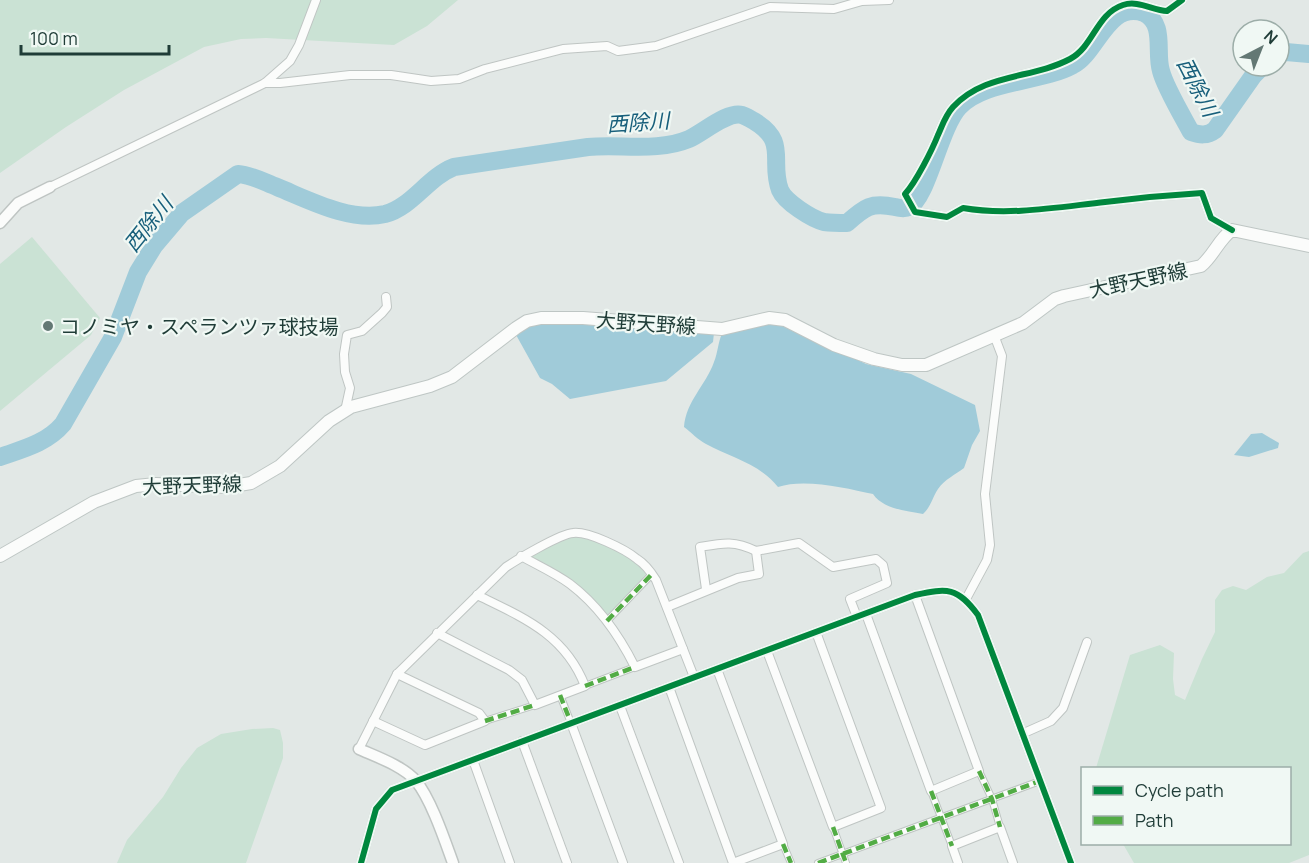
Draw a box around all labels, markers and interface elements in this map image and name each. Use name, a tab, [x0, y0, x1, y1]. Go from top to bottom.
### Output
scale bar	[21, 18, 170, 56]
north arrow	[1231, 18, 1291, 78]
text: N	[1259, 25, 1283, 49]
text: 100 m	[30, 26, 78, 50]
water label: 西除川	[1171, 53, 1226, 123]
water label: 西除川	[606, 106, 672, 138]
water label: 西除川	[117, 189, 180, 257]
street label: 大野天野線	[1086, 256, 1190, 304]
street label: 大野天野線	[595, 306, 697, 340]
place label: コノミヤ・スペランツァ球技場	[60, 313, 339, 340]
marker: コノミヤ・スペランツァ球技場	[41, 319, 55, 333]
street label: 大野天野線	[142, 470, 242, 500]
legend	[1081, 767, 1291, 845]
text: Cycle path	[1135, 778, 1224, 802]
text: Path	[1135, 808, 1173, 832]

